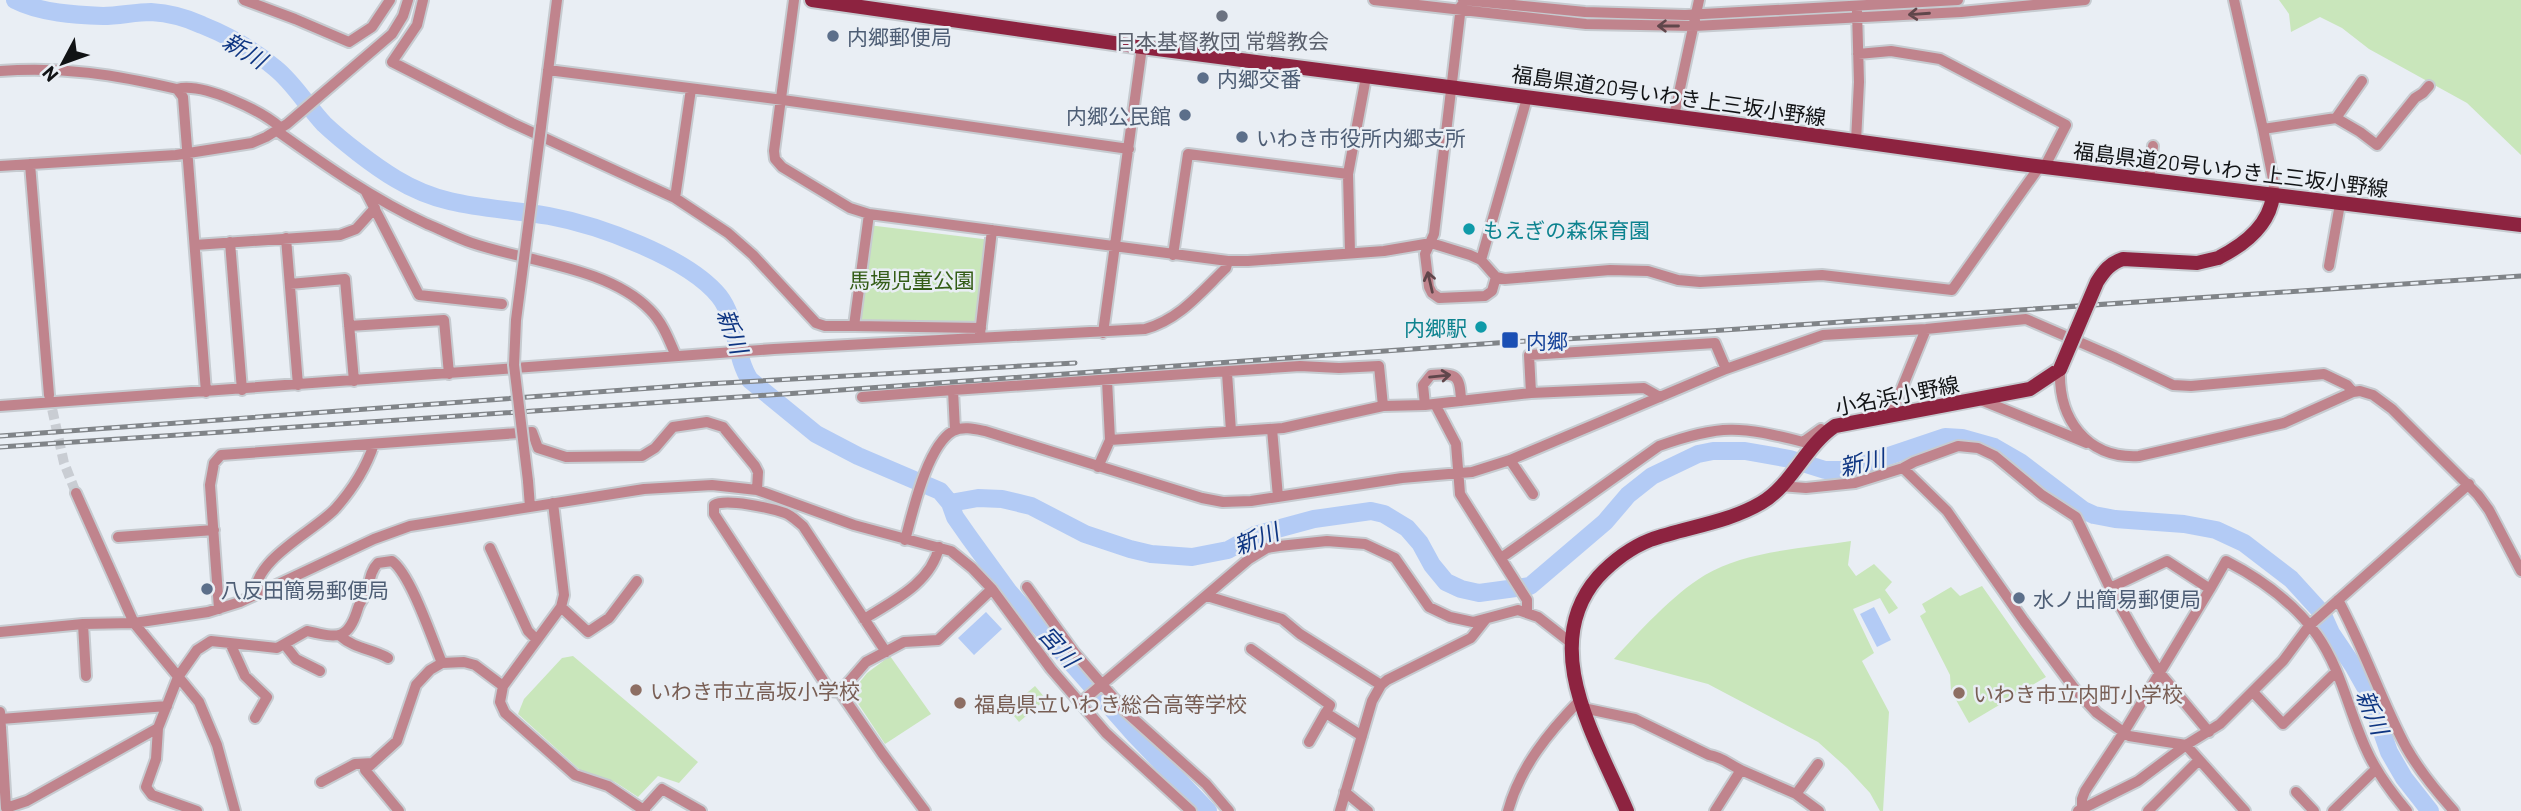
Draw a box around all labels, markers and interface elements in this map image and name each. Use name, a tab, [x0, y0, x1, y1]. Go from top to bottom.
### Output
marker: 日本基督教団 常磐教会	[1214, 8, 1230, 24]
one-way arrow	[1908, 8, 1931, 21]
one-way arrow	[1656, 19, 1679, 33]
place label: 内郷郵便局	[847, 24, 952, 49]
water label: 新川	[218, 26, 274, 75]
north arrow	[28, 28, 98, 98]
marker: 内郷郵便局	[825, 28, 841, 44]
place label: 日本基督教団 常磐教会	[1115, 28, 1329, 53]
street label: 福島県道20号いわき上三坂小野線	[1510, 61, 1828, 129]
text: N	[37, 62, 63, 87]
place label: 内郷交番	[1217, 66, 1301, 91]
marker: 内郷交番	[1195, 70, 1211, 86]
place label: 内郷公民館	[1066, 103, 1171, 128]
marker: 内郷公民館	[1177, 107, 1193, 123]
place label: いわき市役所内郷支所	[1256, 125, 1466, 150]
marker: いわき市役所内郷支所	[1234, 129, 1250, 145]
street label: 福島県道20号いわき上三坂小野線	[2072, 137, 2390, 201]
place label: もえぎの森保育園	[1483, 217, 1650, 242]
marker: もえぎの森保育園	[1461, 221, 1477, 237]
park label: 馬場児童公園	[849, 267, 975, 292]
one-way arrow	[1422, 271, 1436, 294]
water label: 新川	[712, 305, 755, 360]
place label: 内郷駅	[1404, 315, 1467, 340]
marker: 内郷駅	[1473, 319, 1489, 335]
place label: 内郷	[1526, 328, 1568, 353]
marker: 内郷	[1500, 330, 1520, 350]
one-way arrow	[1428, 369, 1451, 382]
street label: 小名浜小野線	[1833, 371, 1961, 419]
water label: 新川	[1836, 442, 1891, 481]
water label: 新川	[1230, 516, 1285, 559]
place label: 八反田簡易郵便局	[221, 577, 389, 602]
marker: 八反田簡易郵便局	[199, 581, 215, 597]
place label: 水ノ出簡易郵便局	[2033, 586, 2201, 611]
marker: 水ノ出簡易郵便局	[2011, 590, 2027, 606]
water label: 宮川	[1033, 620, 1087, 675]
place label: いわき市立高坂小学校	[650, 678, 860, 703]
place label: いわき市立内町小学校	[1973, 681, 2183, 706]
marker: いわき市立高坂小学校	[628, 682, 644, 698]
marker: いわき市立内町小学校	[1951, 685, 1967, 701]
water label: 新川	[2351, 685, 2396, 741]
place label: 福島県立いわき総合高等学校	[974, 691, 1247, 716]
marker: 福島県立いわき総合高等学校	[952, 695, 968, 711]

